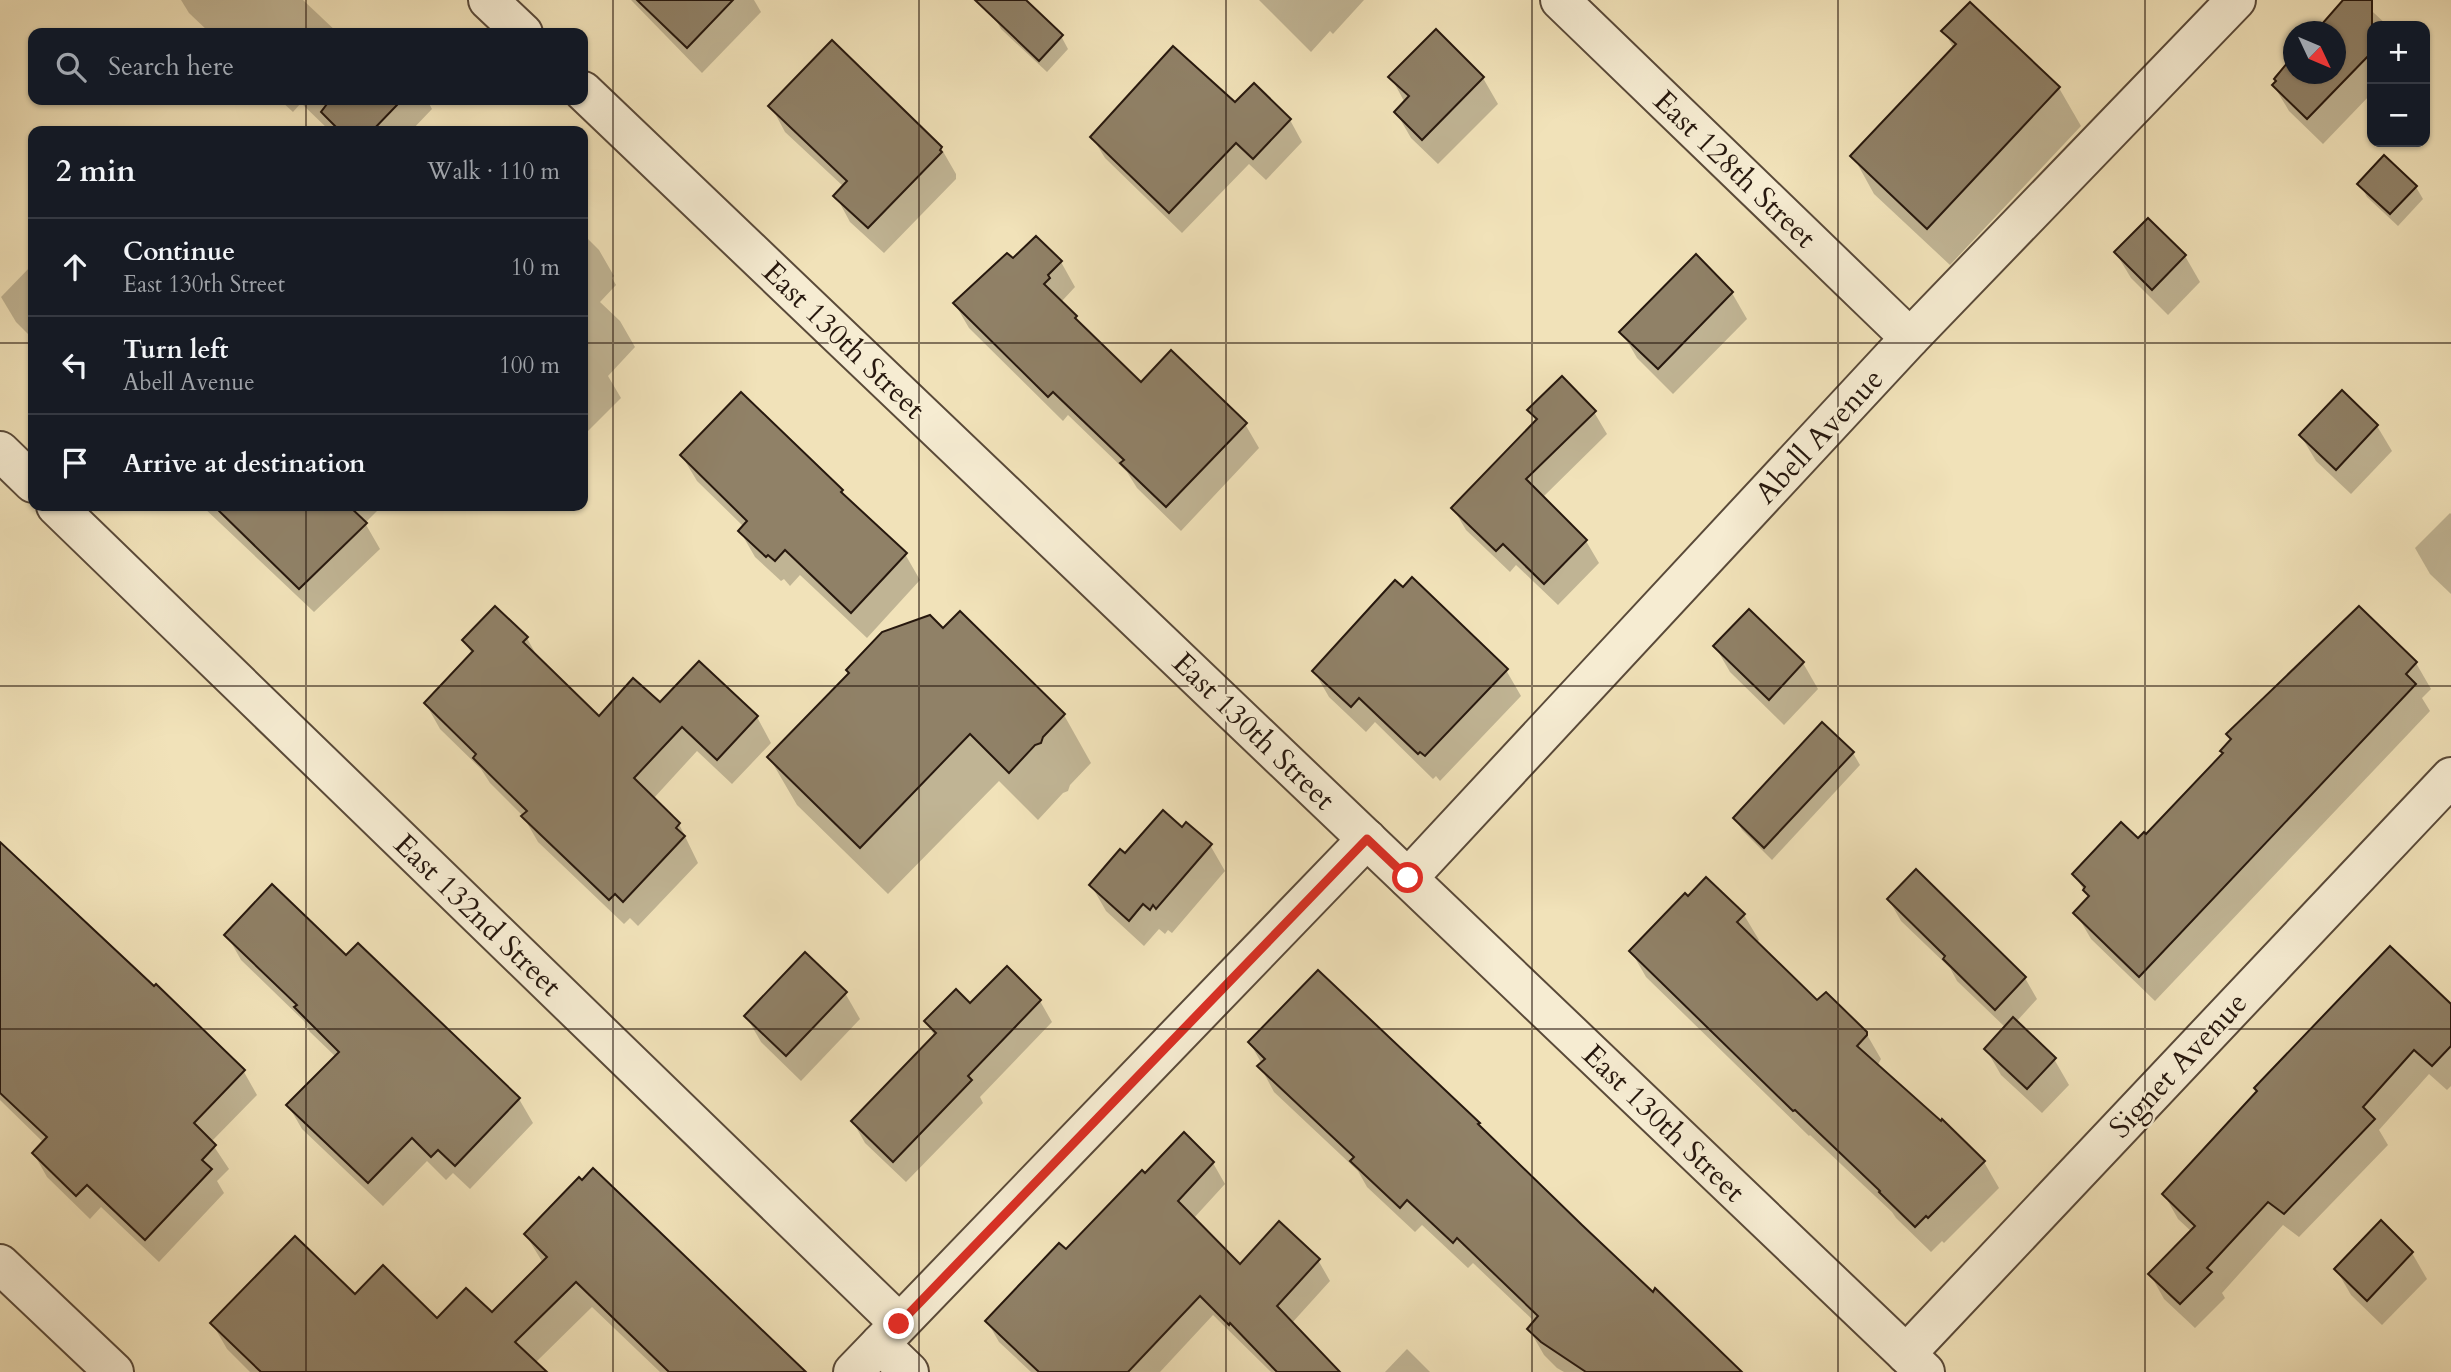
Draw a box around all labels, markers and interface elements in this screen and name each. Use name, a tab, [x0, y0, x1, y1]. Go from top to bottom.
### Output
north arrow	[2283, 21, 2346, 84]
map controls	[2367, 21, 2430, 147]
button: +	[2367, 21, 2430, 84]
search box	[28, 28, 588, 105]
icon: search	[52, 48, 90, 86]
text: Search here	[108, 49, 234, 84]
street label: East 128th Street	[1644, 81, 1825, 258]
button: −	[2367, 84, 2430, 147]
text: 2 min	[56, 151, 136, 192]
text: Walk · 110 m	[427, 156, 560, 187]
text: Continue	[123, 234, 235, 269]
icon: ahead	[56, 248, 94, 286]
text: 10 m	[511, 252, 560, 283]
street label: East 130th Street	[753, 252, 934, 429]
text: East 130th Street	[123, 269, 285, 300]
text: Turn left	[123, 332, 228, 367]
icon: left	[56, 346, 94, 384]
text: 100 m	[499, 350, 560, 381]
street label: Abell Avenue	[1746, 360, 1893, 513]
text: Abell Avenue	[123, 367, 255, 398]
icon: arrive	[56, 444, 94, 482]
text: Arrive at destination	[123, 446, 366, 481]
street label: East 130th Street	[1163, 643, 1344, 820]
street label: East 132nd Street	[385, 825, 571, 1006]
route start	[1392, 862, 1423, 893]
street label: Signet Avenue	[2100, 983, 2257, 1147]
street label: East 130th Street	[1573, 1035, 1754, 1212]
route end	[883, 1308, 914, 1339]

